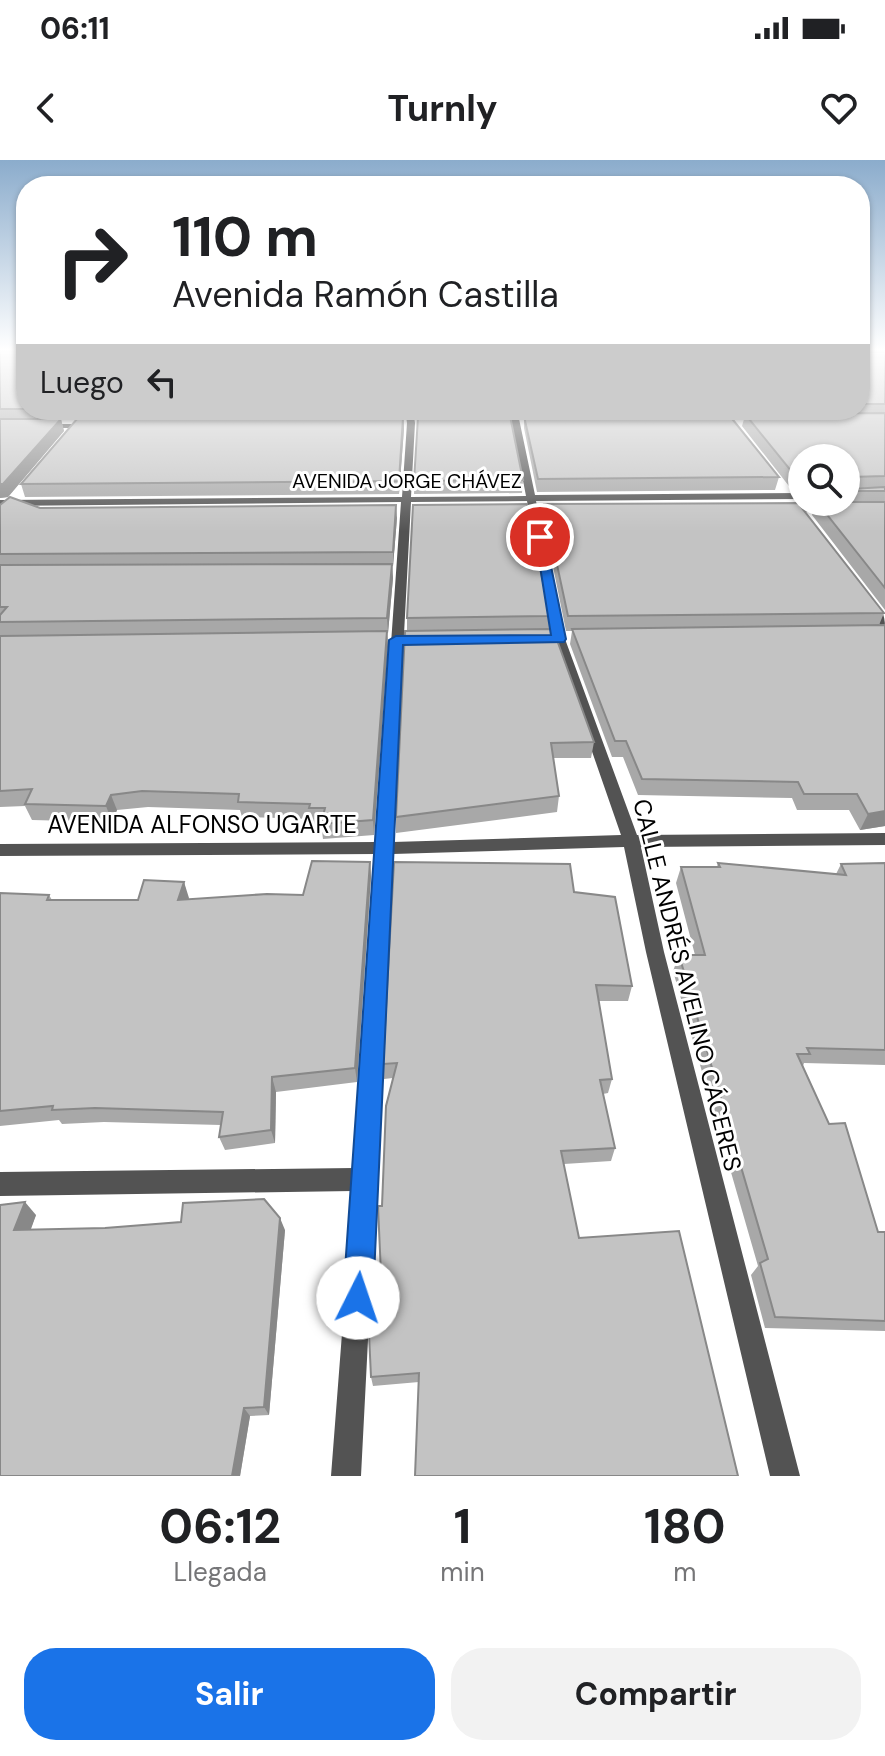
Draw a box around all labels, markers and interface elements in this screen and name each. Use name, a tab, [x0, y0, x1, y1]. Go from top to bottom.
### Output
text: 06:11	[40, 9, 110, 48]
text: Turnly	[387, 85, 498, 132]
icon: back	[24, 86, 68, 130]
icon: heart	[817, 86, 861, 130]
text: 110 m	[172, 200, 318, 273]
icon: right	[40, 208, 144, 312]
text: Avenida Ramón Castilla	[172, 271, 559, 318]
icon: left	[140, 360, 184, 404]
text: Luego	[40, 363, 124, 402]
map controls	[788, 444, 860, 516]
button: search	[788, 444, 860, 516]
street label: AVENIDA JORGE CHÁVEZ	[292, 468, 522, 494]
pin	[506, 503, 574, 571]
icon: arrive	[518, 515, 562, 559]
street label: CALLE ANDRÉS AVELINO CÁCERES	[626, 796, 749, 1174]
street label: AVENIDA ALFONSO UGARTE	[47, 809, 357, 840]
position arrow	[316, 1256, 400, 1340]
text: 06:12	[159, 1495, 281, 1558]
text: 1	[454, 1495, 471, 1558]
text: 180	[644, 1495, 726, 1558]
text: Llegada	[173, 1555, 267, 1589]
text: min	[440, 1555, 485, 1589]
text: m	[673, 1555, 696, 1589]
button: Salir	[24, 1648, 435, 1740]
button: Compartir	[451, 1648, 861, 1740]

